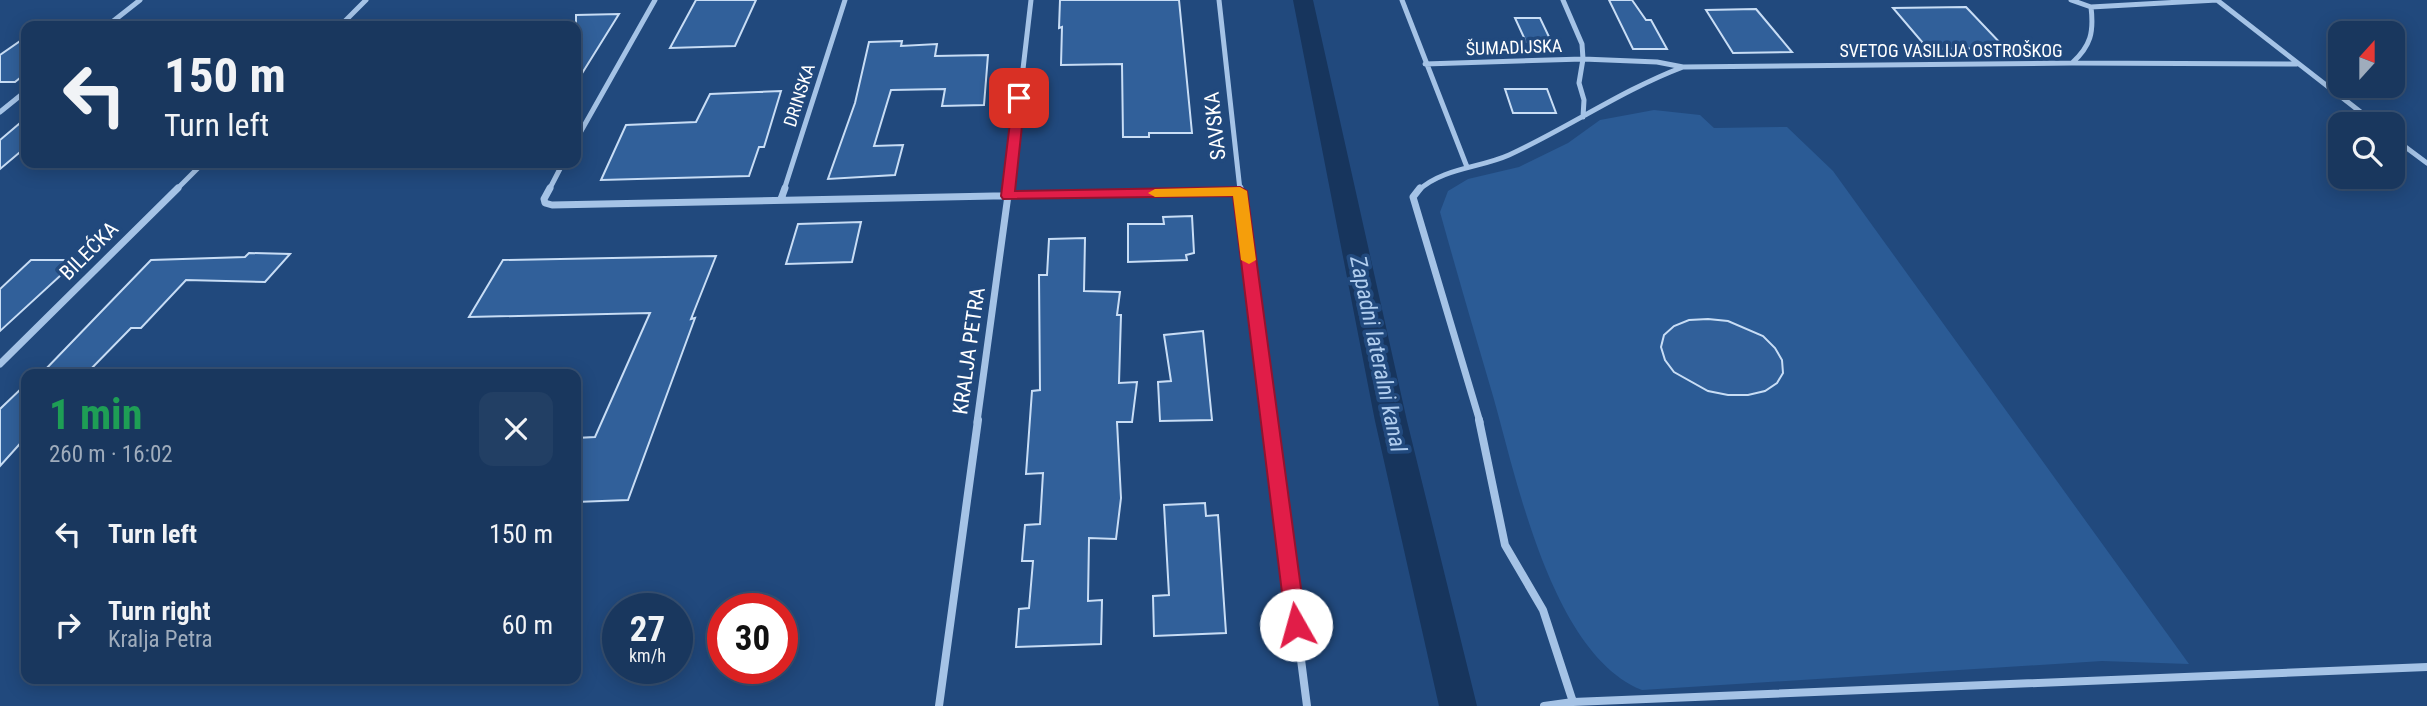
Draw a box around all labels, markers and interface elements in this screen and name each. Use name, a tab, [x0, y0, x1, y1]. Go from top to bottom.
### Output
north arrow	[2328, 21, 2404, 98]
map controls	[2328, 21, 2405, 189]
street label: ŠUMADIJSKA	[1465, 35, 1563, 59]
street label: SVETOG VASILIJA OSTROŠKOG	[1839, 40, 2063, 61]
text: 150 m	[164, 47, 286, 104]
icon: left	[49, 49, 140, 140]
street label: DRINSKA	[779, 60, 819, 129]
pin	[989, 68, 1049, 128]
icon: arrive	[1000, 79, 1038, 117]
street label: SAVSKA	[1199, 91, 1231, 161]
text: Turn left	[164, 106, 269, 144]
button: search	[2328, 112, 2405, 189]
street label: BILEĆKA	[55, 217, 123, 285]
water label: Zapadni lateralni kanal	[1344, 252, 1412, 455]
street label: KRALJA PETRA	[948, 286, 990, 416]
text: 1 min	[49, 390, 142, 439]
button: close	[479, 392, 553, 466]
text: 260 m · 16:02	[49, 441, 173, 468]
icon: left	[49, 515, 87, 553]
text: Turn left	[108, 519, 197, 549]
text: 150 m	[489, 519, 553, 549]
position arrow	[1259, 588, 1333, 662]
speed limit sign: 30	[707, 593, 798, 684]
text: Turn right	[108, 596, 210, 626]
icon: right	[49, 606, 87, 644]
text: 27	[630, 609, 665, 650]
text: 60 m	[502, 610, 553, 640]
text: Kralja Petra	[108, 626, 213, 653]
text: km/h	[629, 645, 666, 666]

